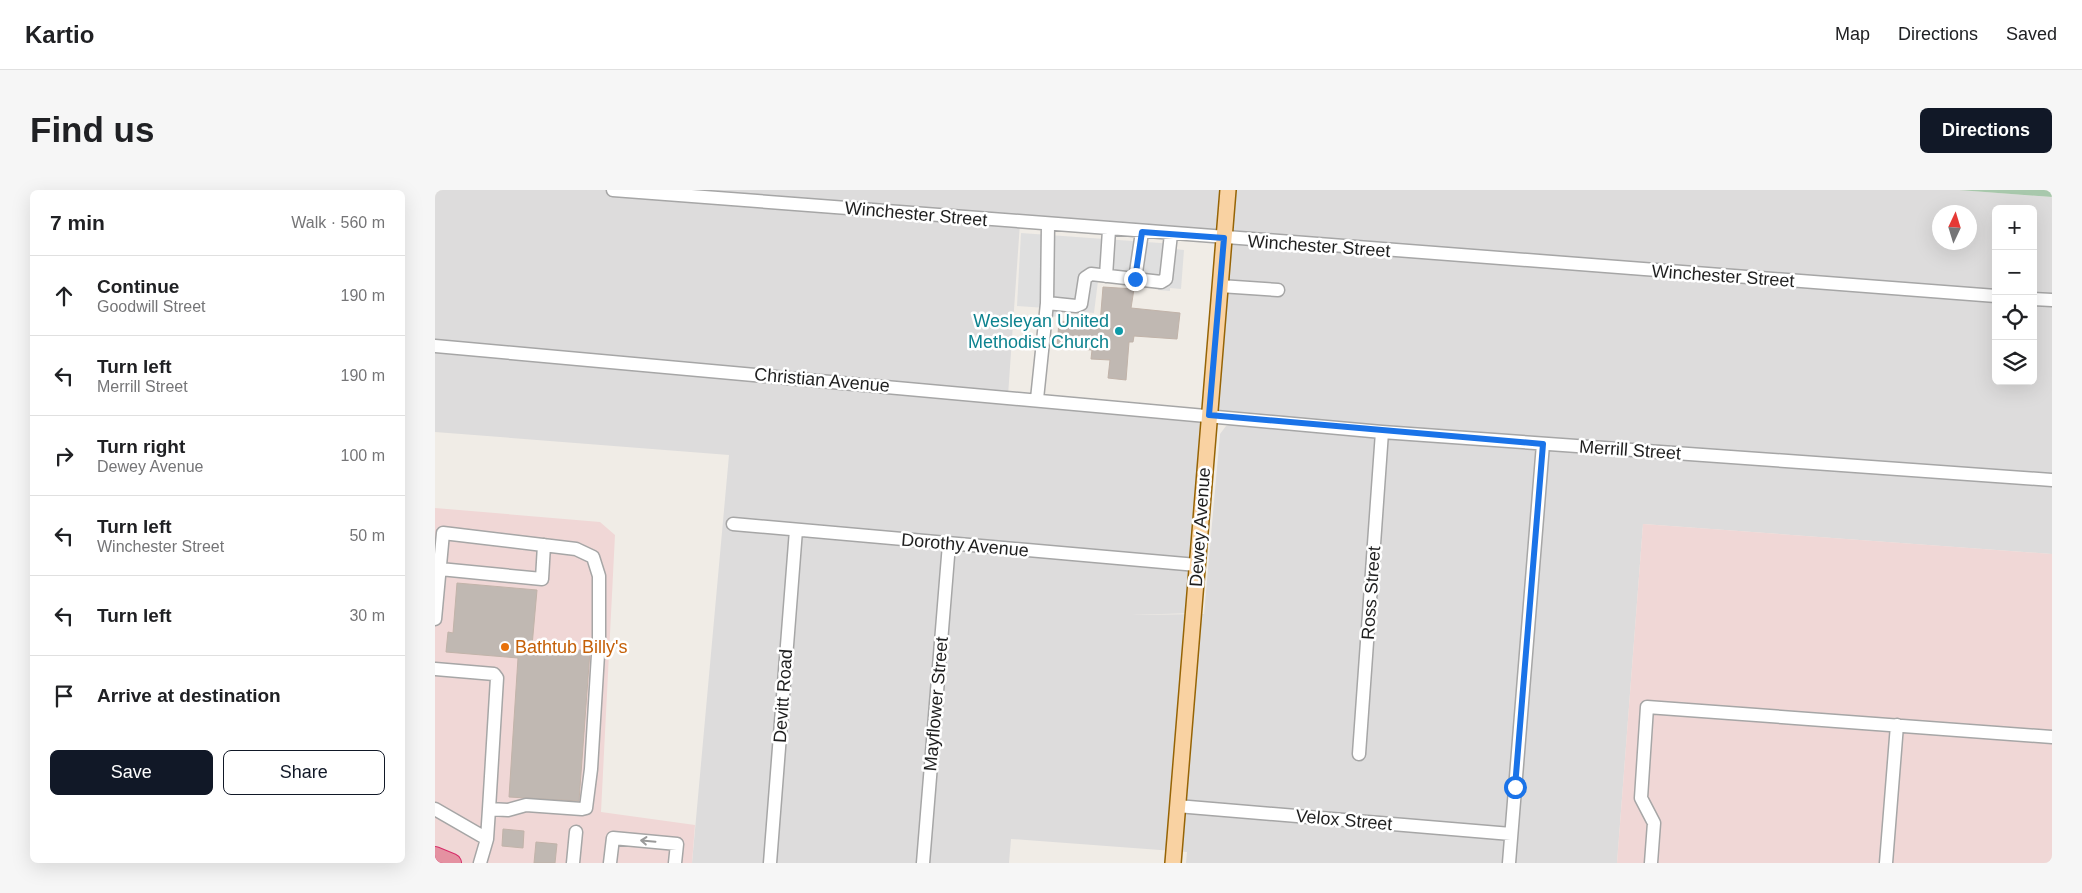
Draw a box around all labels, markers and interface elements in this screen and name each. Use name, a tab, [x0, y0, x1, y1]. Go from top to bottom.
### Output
text: Kartio	[25, 21, 94, 48]
text: Map	[1835, 24, 1870, 44]
text: Directions	[1898, 24, 1978, 44]
text: Saved	[2006, 24, 2057, 44]
button: Directions	[1920, 108, 2052, 153]
text: Find us	[30, 110, 154, 149]
street label: Winchester Street	[844, 198, 988, 230]
north arrow	[1932, 205, 1977, 250]
map controls	[1992, 205, 2037, 385]
button: +	[1992, 205, 2037, 250]
text: 7 min	[50, 211, 105, 234]
text: Walk · 560 m	[291, 214, 385, 231]
street label: Winchester Street	[1247, 231, 1391, 261]
button: −	[1992, 250, 2037, 295]
street label: Winchester Street	[1651, 261, 1795, 291]
route end	[1124, 268, 1147, 291]
text: Continue	[97, 276, 179, 297]
icon: ahead	[50, 282, 78, 310]
text: 190 m	[341, 287, 385, 304]
button: locate	[1992, 295, 2037, 340]
text: Goodwill Street	[97, 298, 206, 315]
place label: Wesleyan United Methodist Church	[968, 311, 1109, 352]
marker: Wesleyan United Methodist Church	[1113, 325, 1125, 337]
button: layers	[1992, 340, 2037, 385]
text: Turn left	[97, 356, 172, 377]
icon: left	[50, 362, 78, 390]
street label: Christian Avenue	[754, 364, 890, 396]
text: 190 m	[341, 367, 385, 384]
text: Merrill Street	[97, 378, 188, 395]
text: Turn right	[97, 436, 185, 457]
street label: Merrill Street	[1578, 436, 1682, 464]
icon: right	[50, 442, 78, 470]
text: 100 m	[341, 447, 385, 464]
text: Dewey Avenue	[97, 458, 203, 475]
street label: Dewey Avenue	[1186, 467, 1214, 587]
text: Turn left	[97, 516, 172, 537]
icon: left	[50, 522, 78, 550]
text: 50 m	[349, 527, 385, 544]
street label: Dorothy Avenue	[900, 529, 1030, 561]
text: Winchester Street	[97, 538, 224, 555]
street label: Ross Street	[1358, 545, 1384, 641]
icon: left	[50, 602, 78, 630]
text: Turn left	[97, 605, 172, 626]
text: 30 m	[349, 607, 385, 624]
street label: Mayflower Street	[920, 636, 952, 772]
place label: Bathtub Billy's	[515, 637, 628, 657]
marker: Bathtub Billy's	[499, 641, 511, 653]
street label: Devitt Road	[770, 648, 796, 744]
icon: arrive	[50, 682, 78, 710]
text: Arrive at destination	[97, 685, 281, 706]
button: Save	[50, 750, 213, 795]
button: Share	[223, 750, 385, 795]
route start	[1504, 776, 1527, 799]
street label: Velox Street	[1295, 806, 1393, 834]
one-way arrow	[640, 836, 656, 846]

